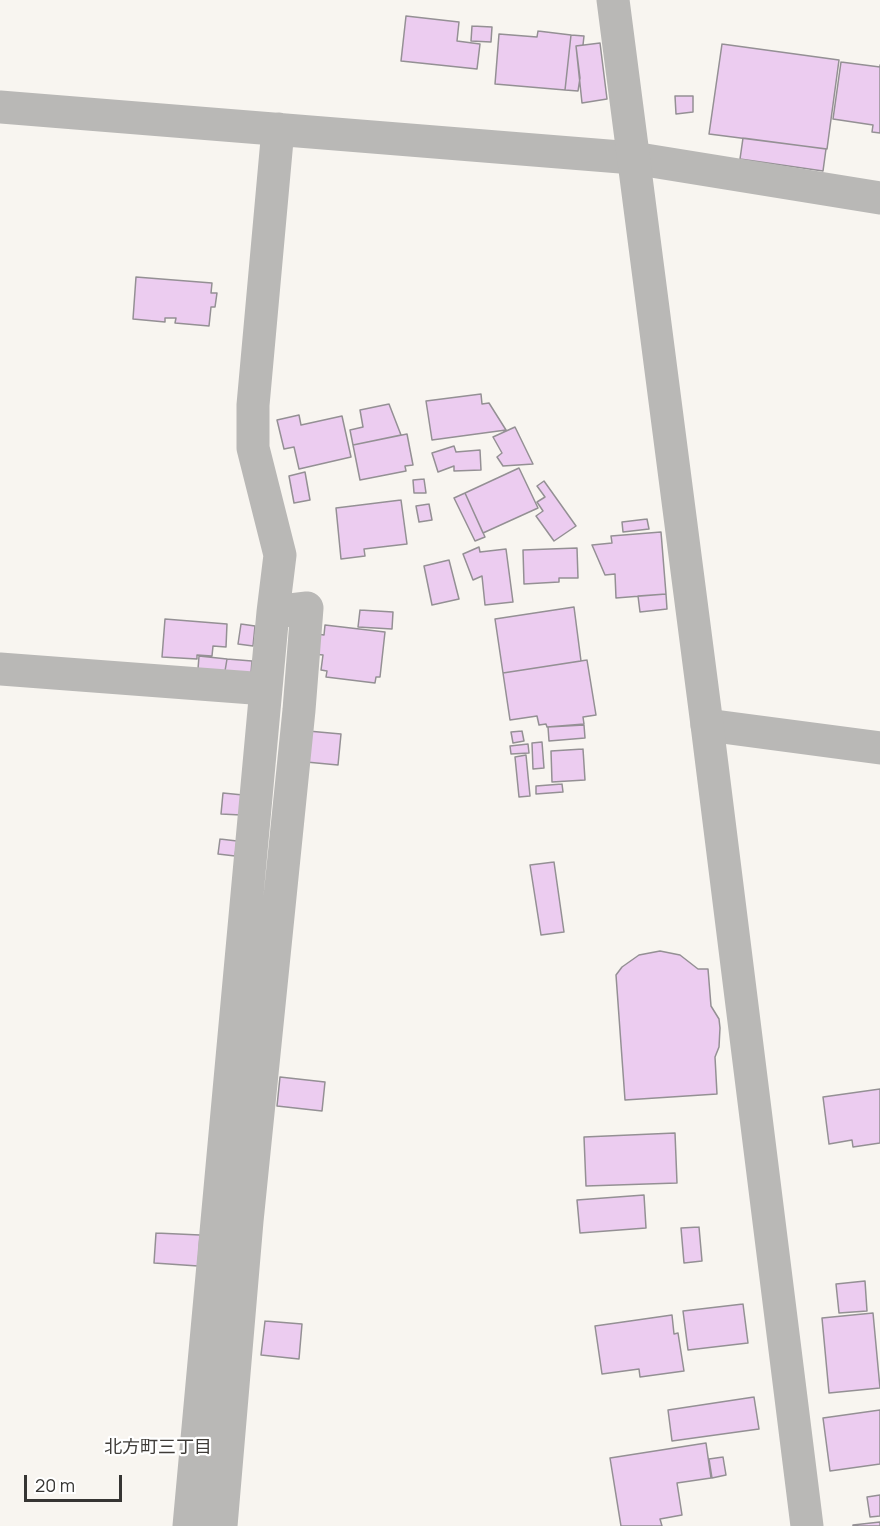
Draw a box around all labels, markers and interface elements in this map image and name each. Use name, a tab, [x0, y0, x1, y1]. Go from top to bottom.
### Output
district label: 北方町三丁目	[104, 1437, 212, 1459]
scale bar	[27, 1463, 124, 1501]
text: 20 m	[35, 1473, 75, 1497]

